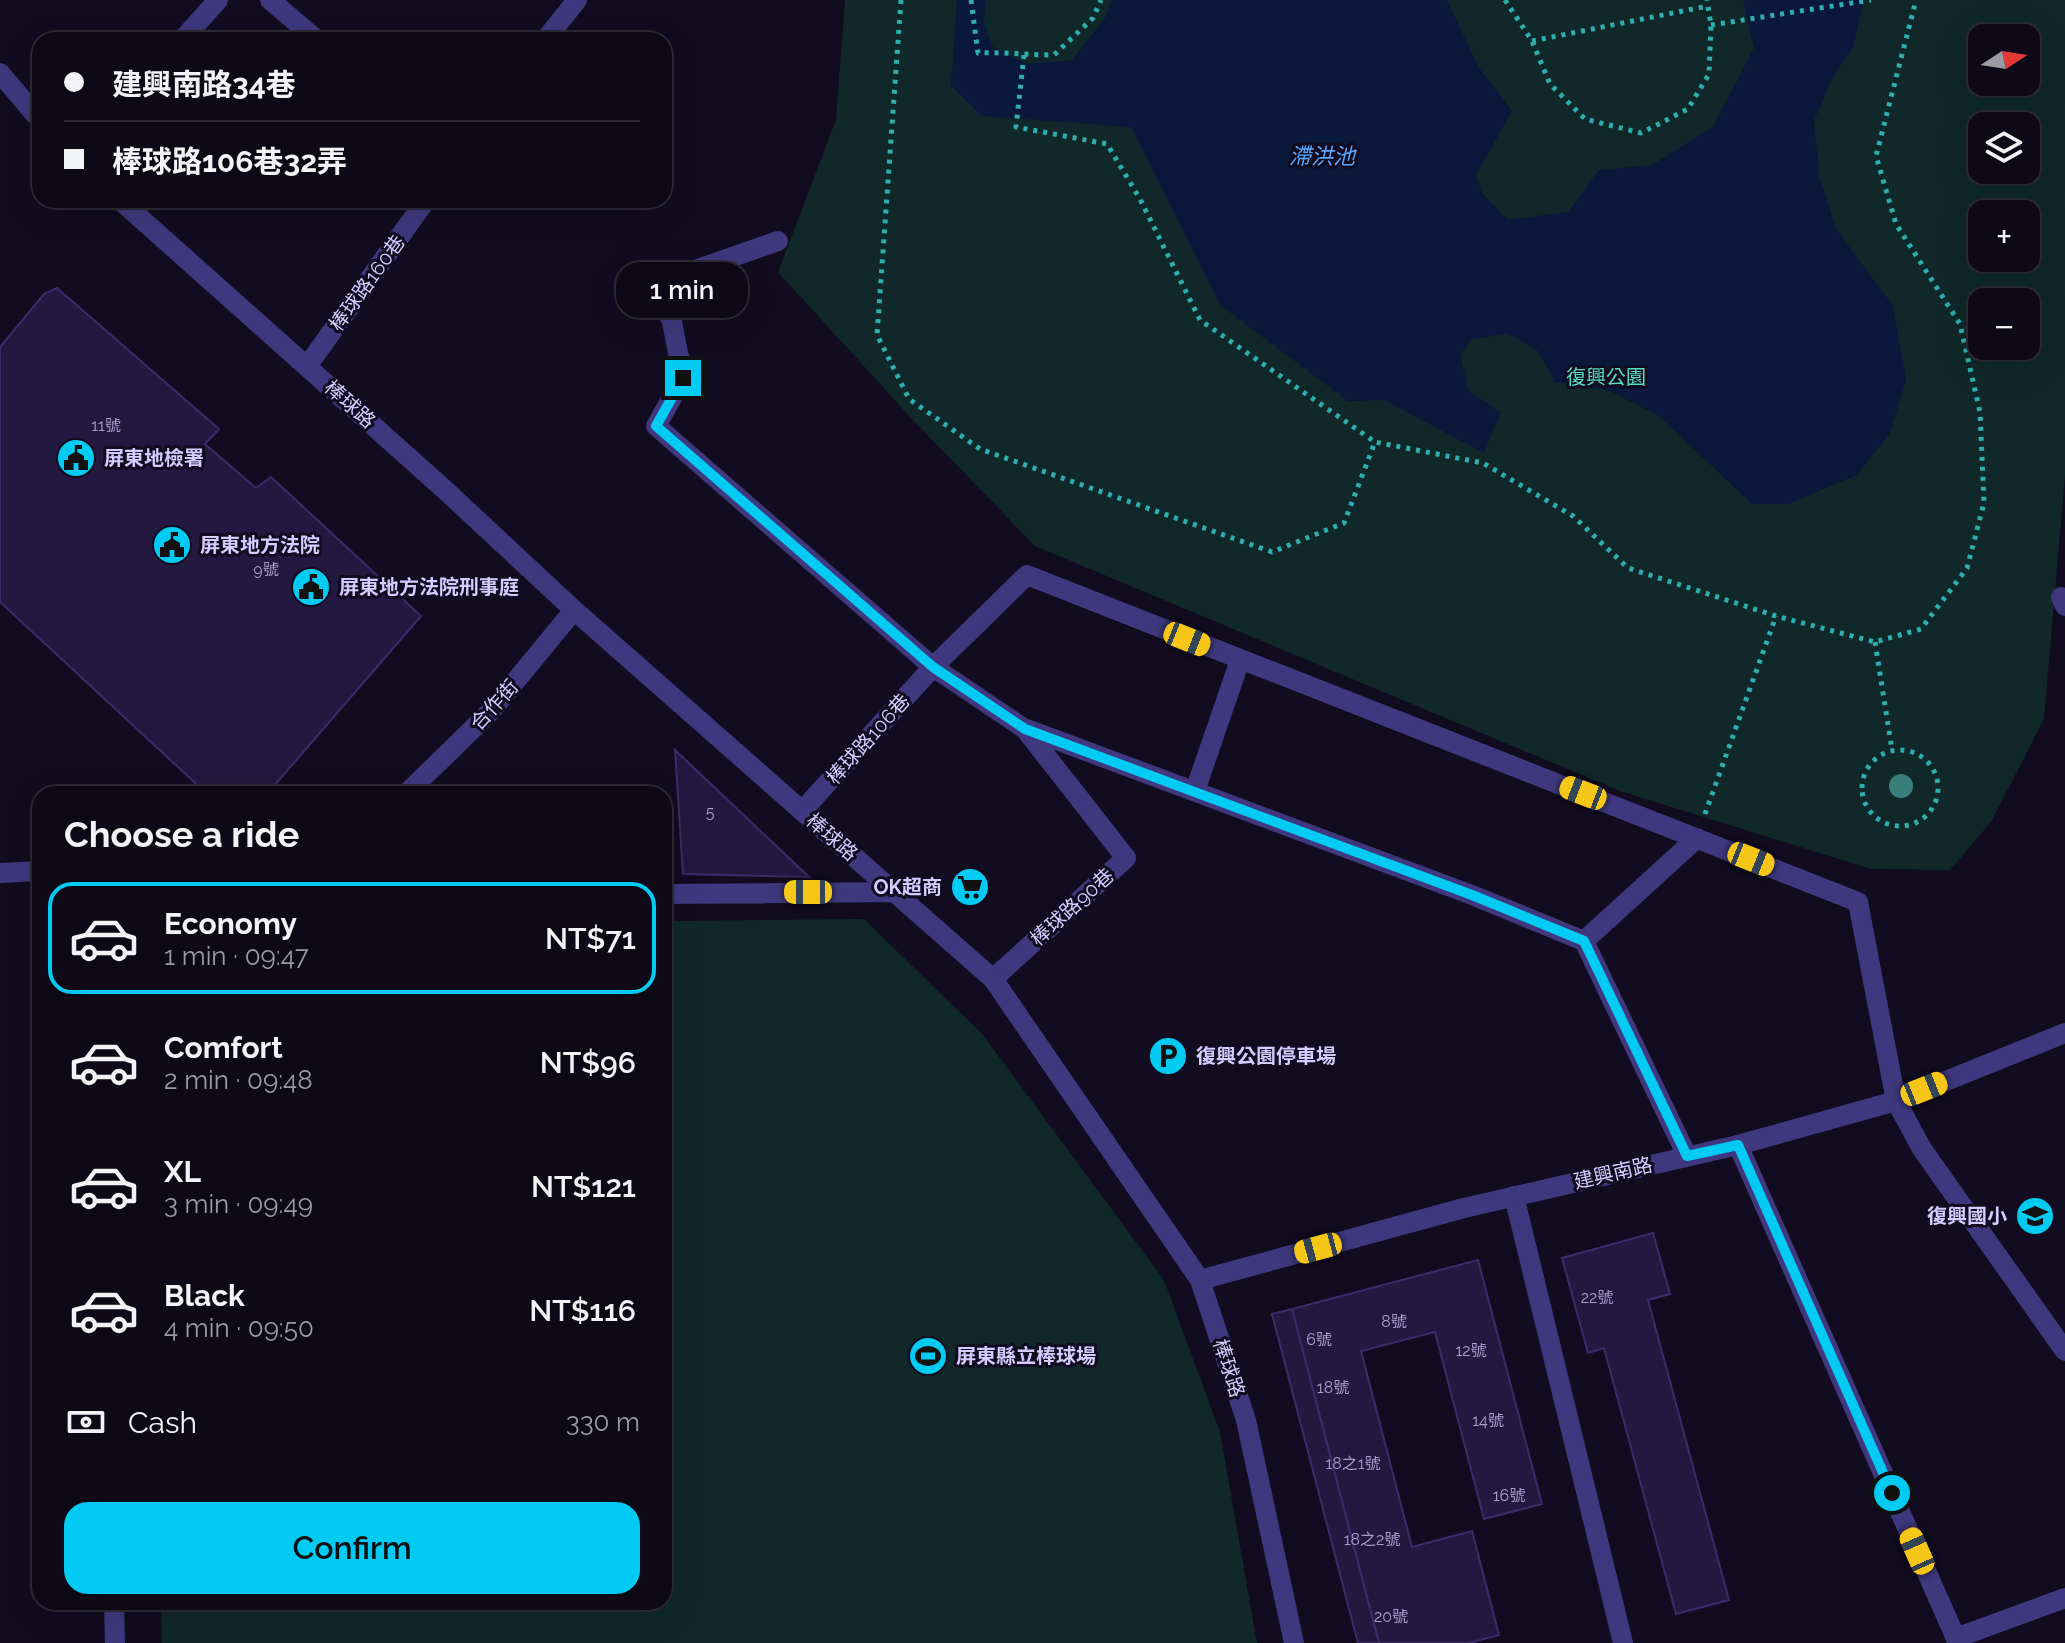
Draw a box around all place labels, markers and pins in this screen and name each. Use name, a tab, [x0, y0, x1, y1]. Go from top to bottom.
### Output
public building icon: 屏東地檢署	[55, 437, 97, 479]
place label: 屏東地檢署	[104, 446, 204, 470]
public building icon: 屏東地方法院	[151, 524, 193, 566]
place label: 屏東地方法院	[200, 533, 320, 557]
public building icon: 屏東地方法院刑事庭	[290, 566, 332, 608]
place label: 屏東地方法院刑事庭	[339, 575, 519, 599]
supermarket icon: OK超商	[949, 866, 991, 908]
place label: OK超商	[874, 875, 942, 899]
parking icon: 復興公園停車場	[1147, 1035, 1189, 1077]
place label: 復興公園停車場	[1196, 1044, 1336, 1068]
school or university icon: 復興國小	[2014, 1195, 2056, 1237]
place label: 復興國小	[1927, 1204, 2007, 1228]
sports icon: 屏東縣立棒球場	[907, 1335, 949, 1377]
place label: 屏東縣立棒球場	[956, 1344, 1096, 1368]

